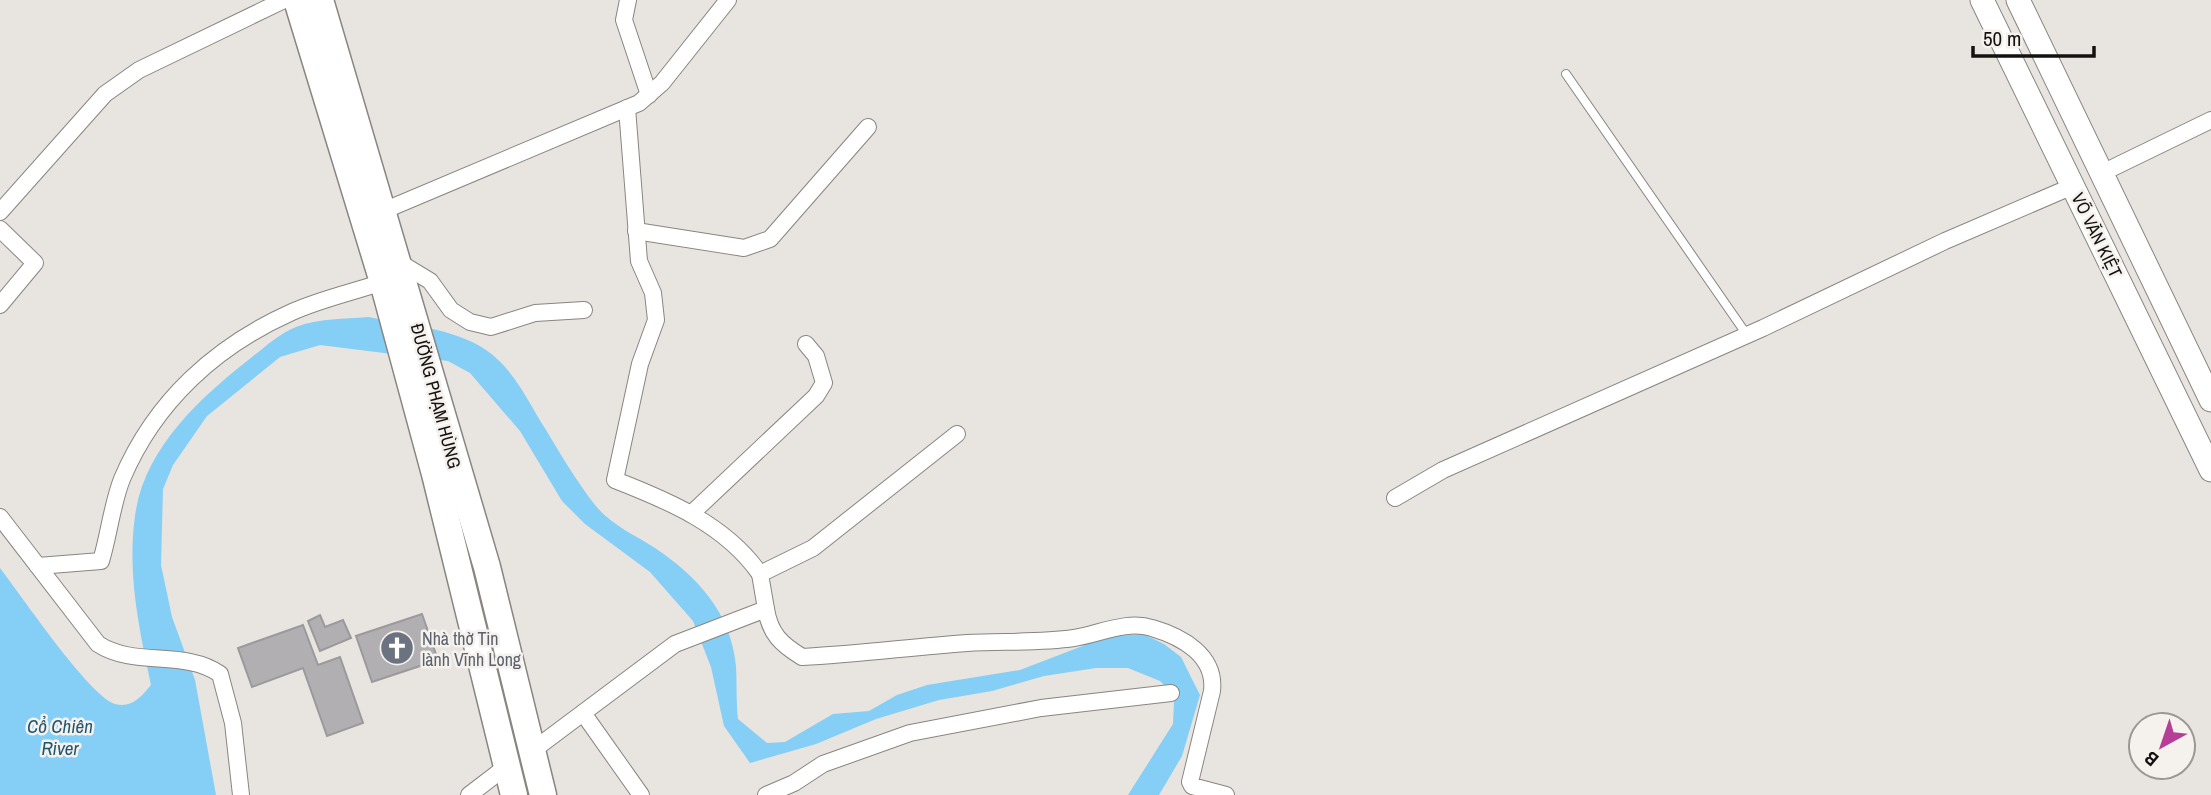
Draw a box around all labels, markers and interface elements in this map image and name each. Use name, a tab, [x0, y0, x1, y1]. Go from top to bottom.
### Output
scale bar	[1973, 14, 2094, 58]
text: 50 m	[1983, 24, 2021, 53]
street label: VÕ VĂN KIỆT	[2066, 188, 2128, 282]
street label: ĐƯỜNG PHẠM HÙNG	[405, 321, 467, 471]
place label: Nhà thờ Tin lành Vĩnh Long	[422, 626, 522, 672]
church icon: Nhà thờ Tin lành Vĩnh Long	[378, 629, 416, 667]
north arrow	[2127, 711, 2197, 781]
water label: Cổ Chiên River	[27, 713, 93, 761]
text: B	[2138, 745, 2164, 773]

